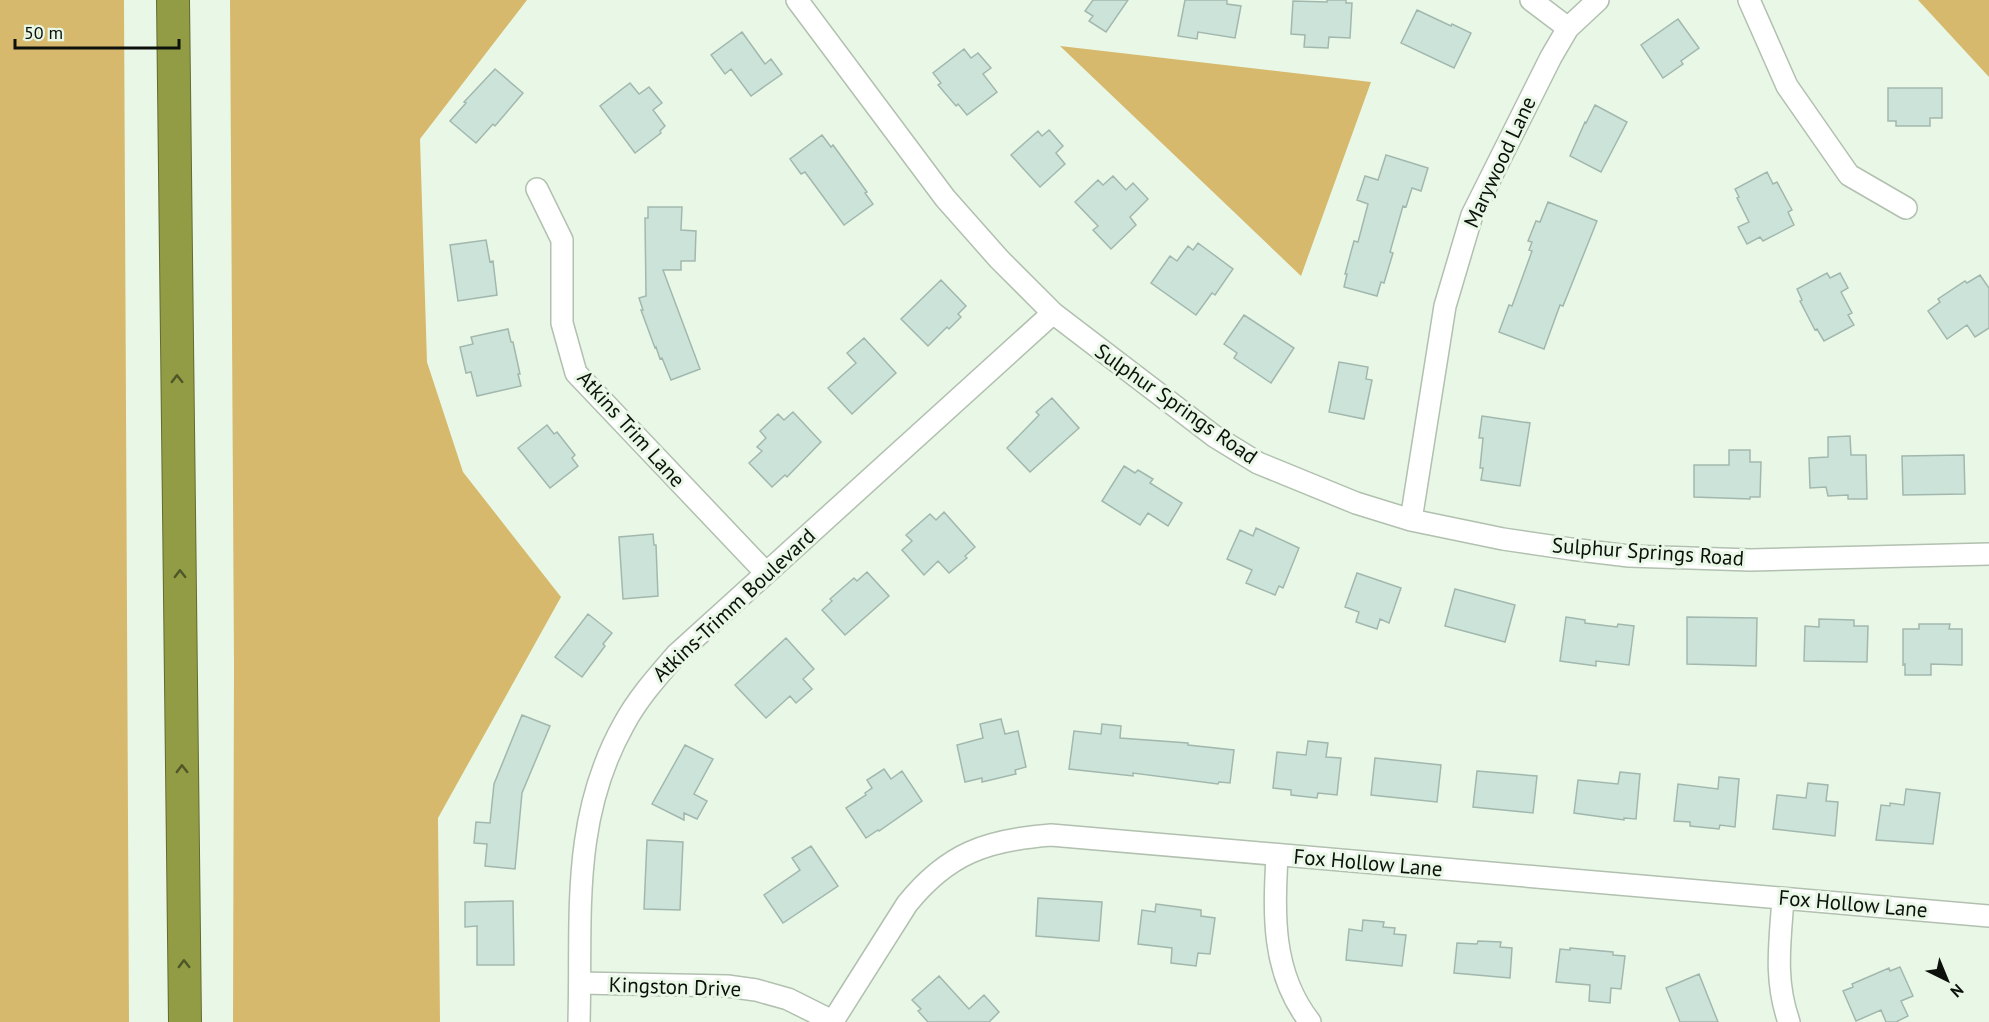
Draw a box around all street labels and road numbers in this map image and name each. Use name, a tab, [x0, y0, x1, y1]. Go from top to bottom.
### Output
street label: Marywood Lane	[1457, 92, 1542, 232]
street label: Sulphur Springs Road	[1090, 337, 1263, 470]
street label: Atkins Trim Lane	[572, 365, 691, 493]
street label: Atkins-Trimm Boulevard	[647, 522, 821, 687]
street label: Sulphur Springs Road	[1551, 531, 1745, 572]
street label: Fox Hollow Lane	[1292, 843, 1444, 882]
street label: Fox Hollow Lane	[1777, 884, 1929, 923]
street label: Kingston Drive	[608, 971, 742, 1002]

